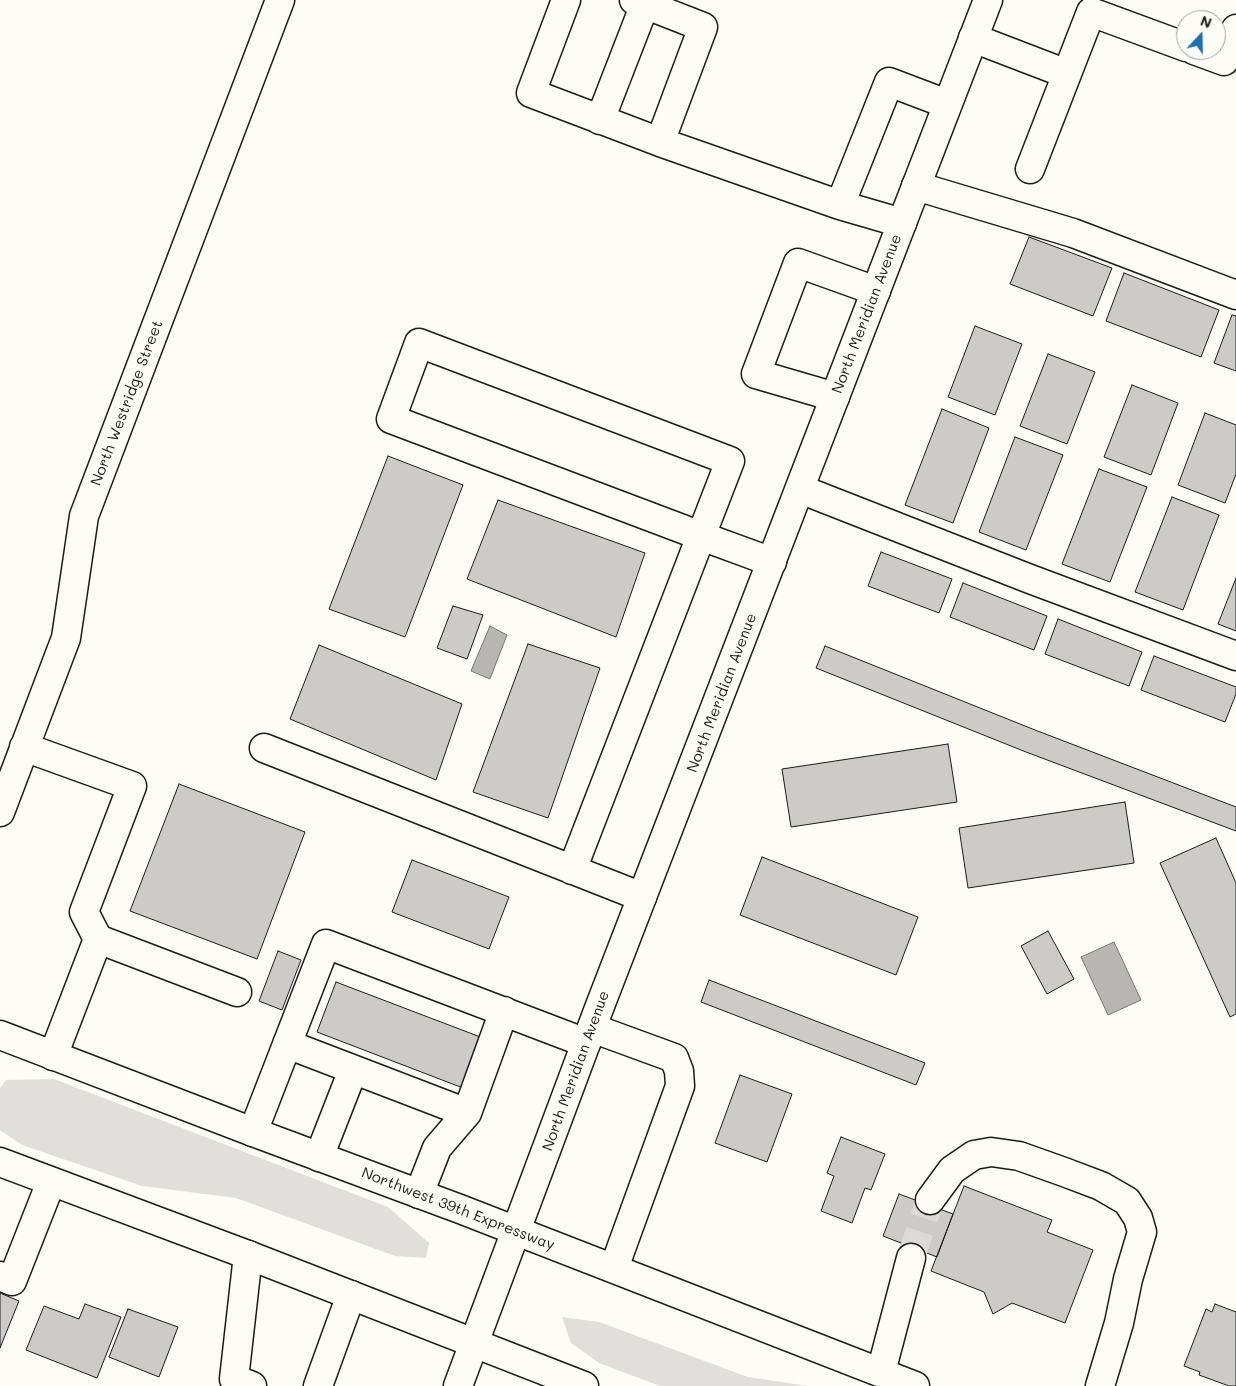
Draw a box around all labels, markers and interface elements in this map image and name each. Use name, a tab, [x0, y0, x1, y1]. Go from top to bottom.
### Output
north arrow	[1176, 10, 1226, 60]
text: N	[1198, 11, 1215, 32]
street label: North Meridian Avenue	[828, 232, 906, 396]
street label: North Westridge Street	[87, 318, 167, 488]
street label: North Meridian Avenue	[683, 611, 761, 775]
street label: North Meridian Avenue	[539, 988, 613, 1154]
street label: Northwest 39th Expressway	[359, 1164, 557, 1254]

